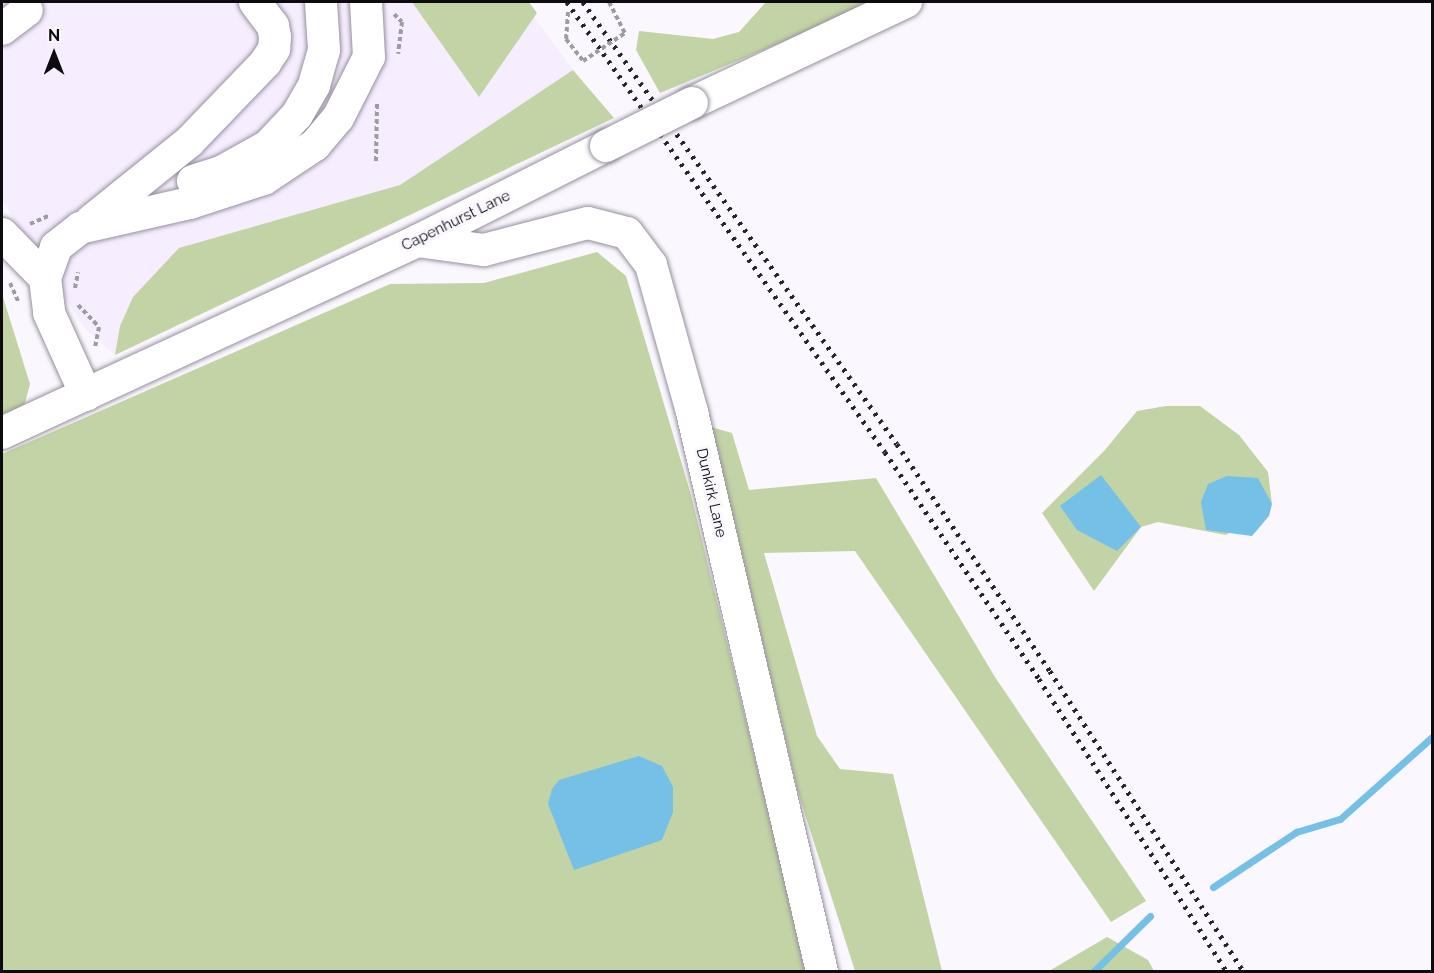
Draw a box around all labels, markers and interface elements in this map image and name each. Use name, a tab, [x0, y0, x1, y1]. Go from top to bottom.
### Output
north arrow	[24, 24, 84, 84]
text: N	[48, 26, 60, 45]
street label: Capenhurst Lane	[399, 187, 513, 255]
street label: Dunkirk Lane	[692, 447, 730, 539]

